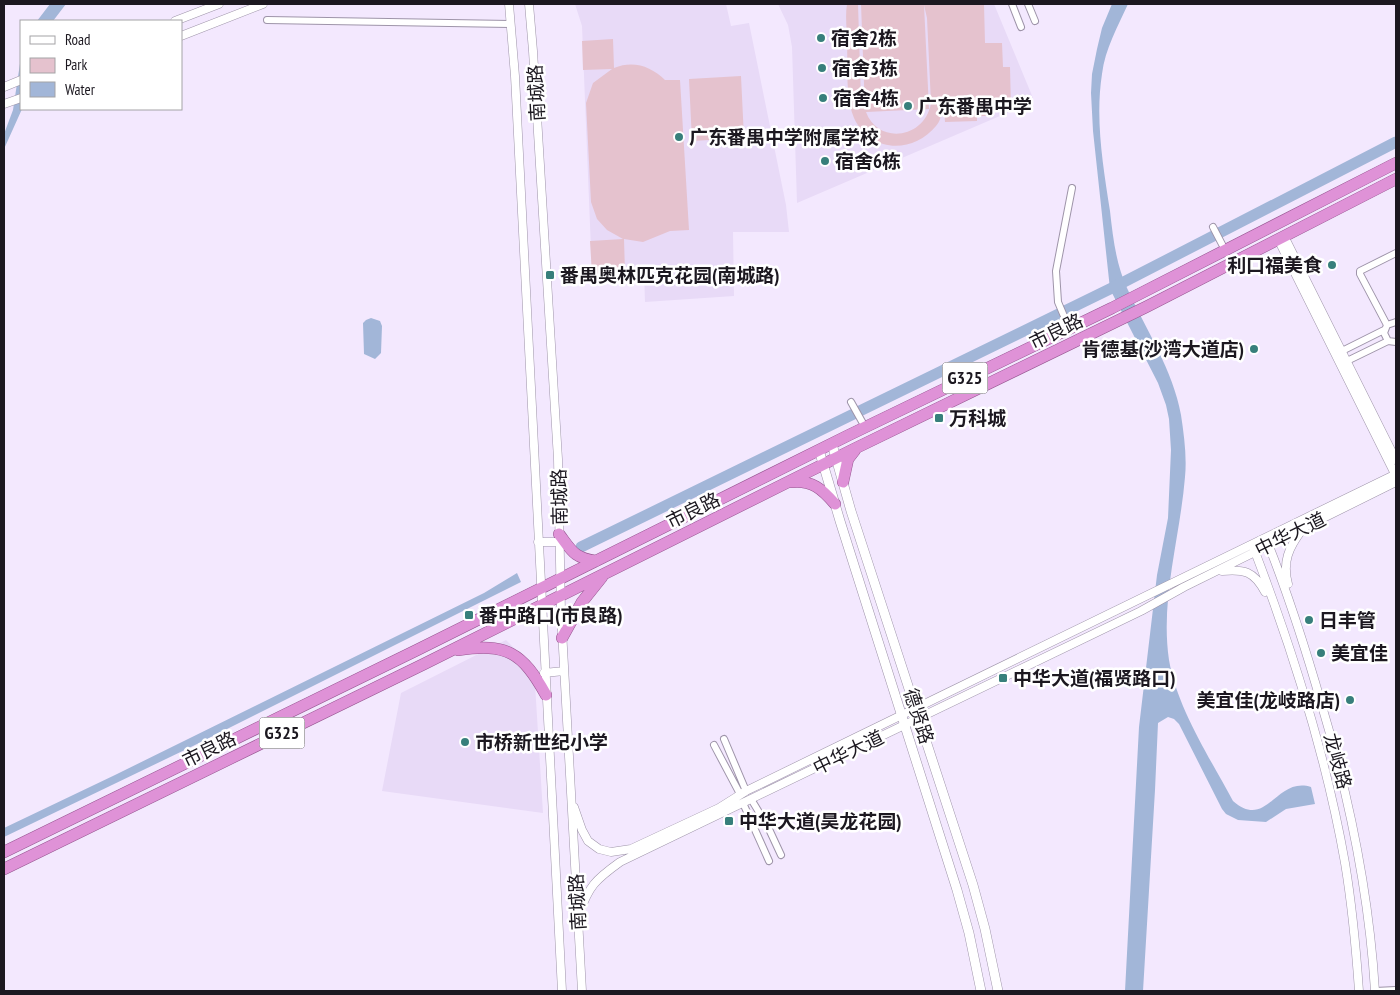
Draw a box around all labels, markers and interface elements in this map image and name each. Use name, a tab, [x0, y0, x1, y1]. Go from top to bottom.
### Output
legend	[20, 20, 182, 110]
place label: 宿舍2栋	[831, 26, 897, 50]
text: Road	[65, 30, 91, 49]
marker: 宿舍2栋	[815, 32, 827, 44]
text: Park	[65, 55, 87, 74]
place label: 宿舍3栋	[832, 56, 898, 80]
marker: 宿舍3栋	[816, 62, 828, 74]
street label: 南城路	[523, 64, 549, 122]
text: Water	[65, 80, 96, 99]
place label: 宿舍4栋	[833, 86, 899, 110]
marker: 宿舍4栋	[817, 92, 829, 104]
place label: 广东番禺中学	[918, 94, 1032, 118]
marker: 广东番禺中学	[902, 100, 914, 112]
place label: 广东番禺中学附属学校	[689, 125, 879, 149]
marker: 广东番禺中学附属学校	[673, 131, 685, 143]
place label: 宿舍6栋	[835, 149, 901, 173]
marker: 宿舍6栋	[819, 155, 831, 167]
place label: 利口福美食	[1227, 253, 1323, 277]
marker: 利口福美食	[1326, 259, 1338, 271]
place label: 番禺奥林匹克花园(南城路)	[560, 263, 780, 287]
marker: 番禺奥林匹克花园(南城路)	[544, 269, 556, 281]
street label: 市良路	[1025, 308, 1087, 354]
place label: 肯德基(沙湾大道店)	[1081, 337, 1244, 361]
marker: 肯德基(沙湾大道店)	[1248, 343, 1260, 355]
road number: G325	[942, 362, 988, 393]
place label: 万科城	[949, 406, 1006, 430]
marker: 万科城	[933, 412, 945, 424]
street label: 南城路	[547, 468, 571, 526]
street label: 市良路	[662, 487, 724, 533]
street label: 中华大道	[1251, 507, 1329, 561]
place label: 番中路口(市良路)	[479, 603, 623, 627]
place label: 日丰管	[1319, 608, 1376, 632]
marker: 番中路口(市良路)	[463, 609, 475, 621]
marker: 日丰管	[1303, 614, 1315, 626]
place label: 美宜佳	[1331, 641, 1388, 665]
marker: 美宜佳	[1315, 647, 1327, 659]
place label: 中华大道(福贤路口)	[1013, 666, 1176, 690]
marker: 中华大道(福贤路口)	[997, 672, 1009, 684]
street label: 德贤路	[899, 685, 939, 747]
place label: 美宜佳(龙岐路店)	[1196, 688, 1340, 712]
marker: 美宜佳(龙岐路店)	[1344, 694, 1356, 706]
road number: G325	[260, 718, 304, 748]
street label: 中华大道	[809, 725, 887, 779]
street label: 市良路	[178, 726, 240, 772]
place label: 市桥新世纪小学	[475, 730, 608, 754]
street label: 龙岐路	[1319, 730, 1357, 792]
marker: 市桥新世纪小学	[459, 736, 471, 748]
place label: 中华大道(昊龙花园)	[739, 809, 902, 833]
marker: 中华大道(昊龙花园)	[723, 815, 735, 827]
street label: 南城路	[564, 873, 590, 931]

